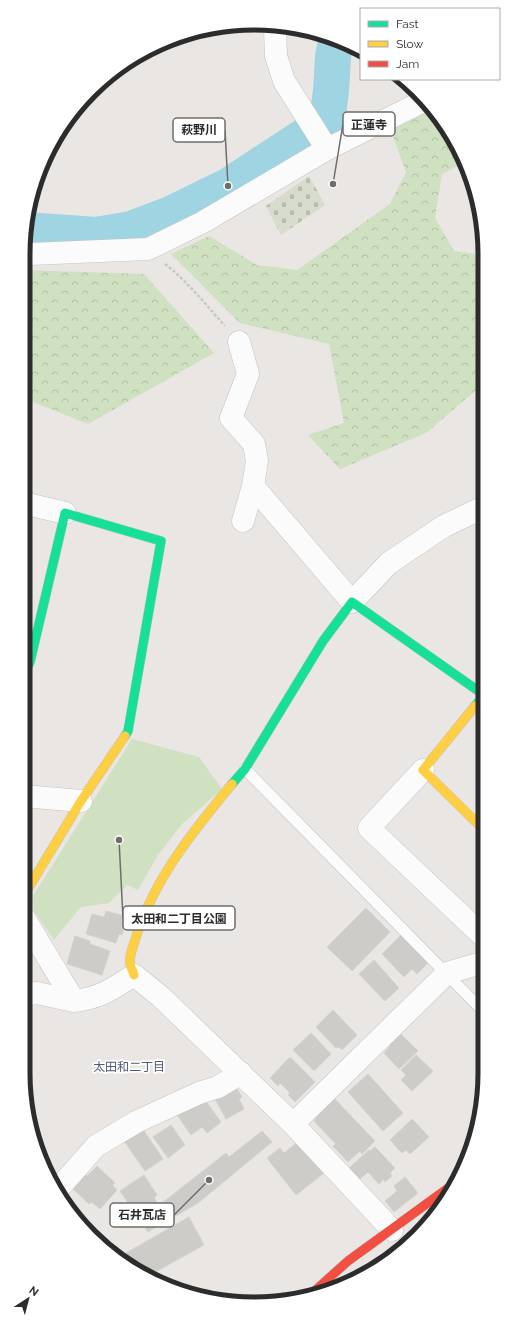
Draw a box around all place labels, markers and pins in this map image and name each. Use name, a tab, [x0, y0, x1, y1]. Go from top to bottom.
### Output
callout: 正蓮寺	[343, 112, 395, 136]
callout: 萩野川	[173, 118, 225, 142]
callout: 太田和二丁目公園	[123, 906, 235, 930]
callout: 石井瓦店	[110, 1203, 174, 1227]

